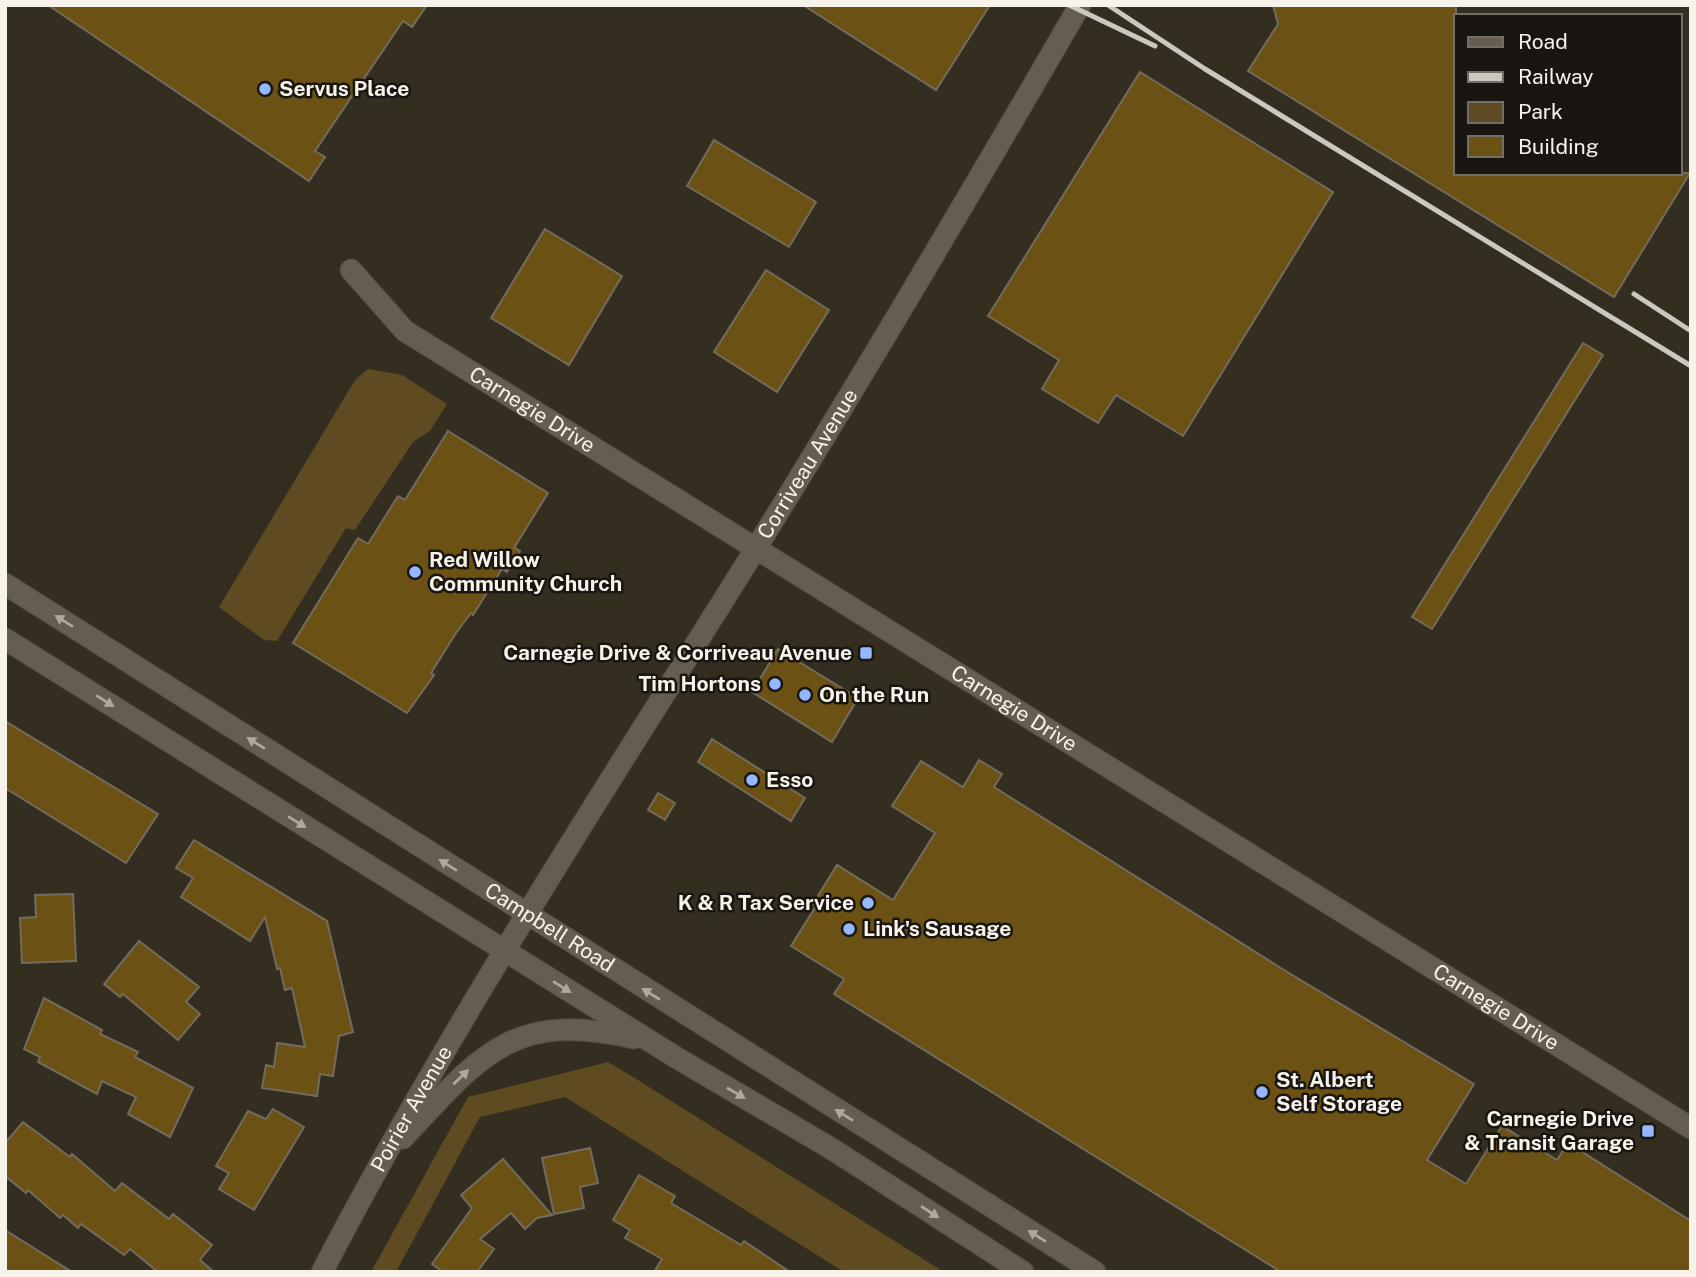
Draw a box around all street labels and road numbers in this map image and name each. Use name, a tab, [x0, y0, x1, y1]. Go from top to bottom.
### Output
street label: Carnegie Drive	[465, 361, 600, 458]
street label: Corriveau Avenue	[752, 384, 863, 543]
street label: Carnegie Drive	[947, 660, 1082, 756]
street label: Campbell Road	[480, 877, 619, 977]
street label: Carnegie Drive	[1429, 958, 1564, 1055]
street label: Poirier Avenue	[365, 1041, 457, 1176]

